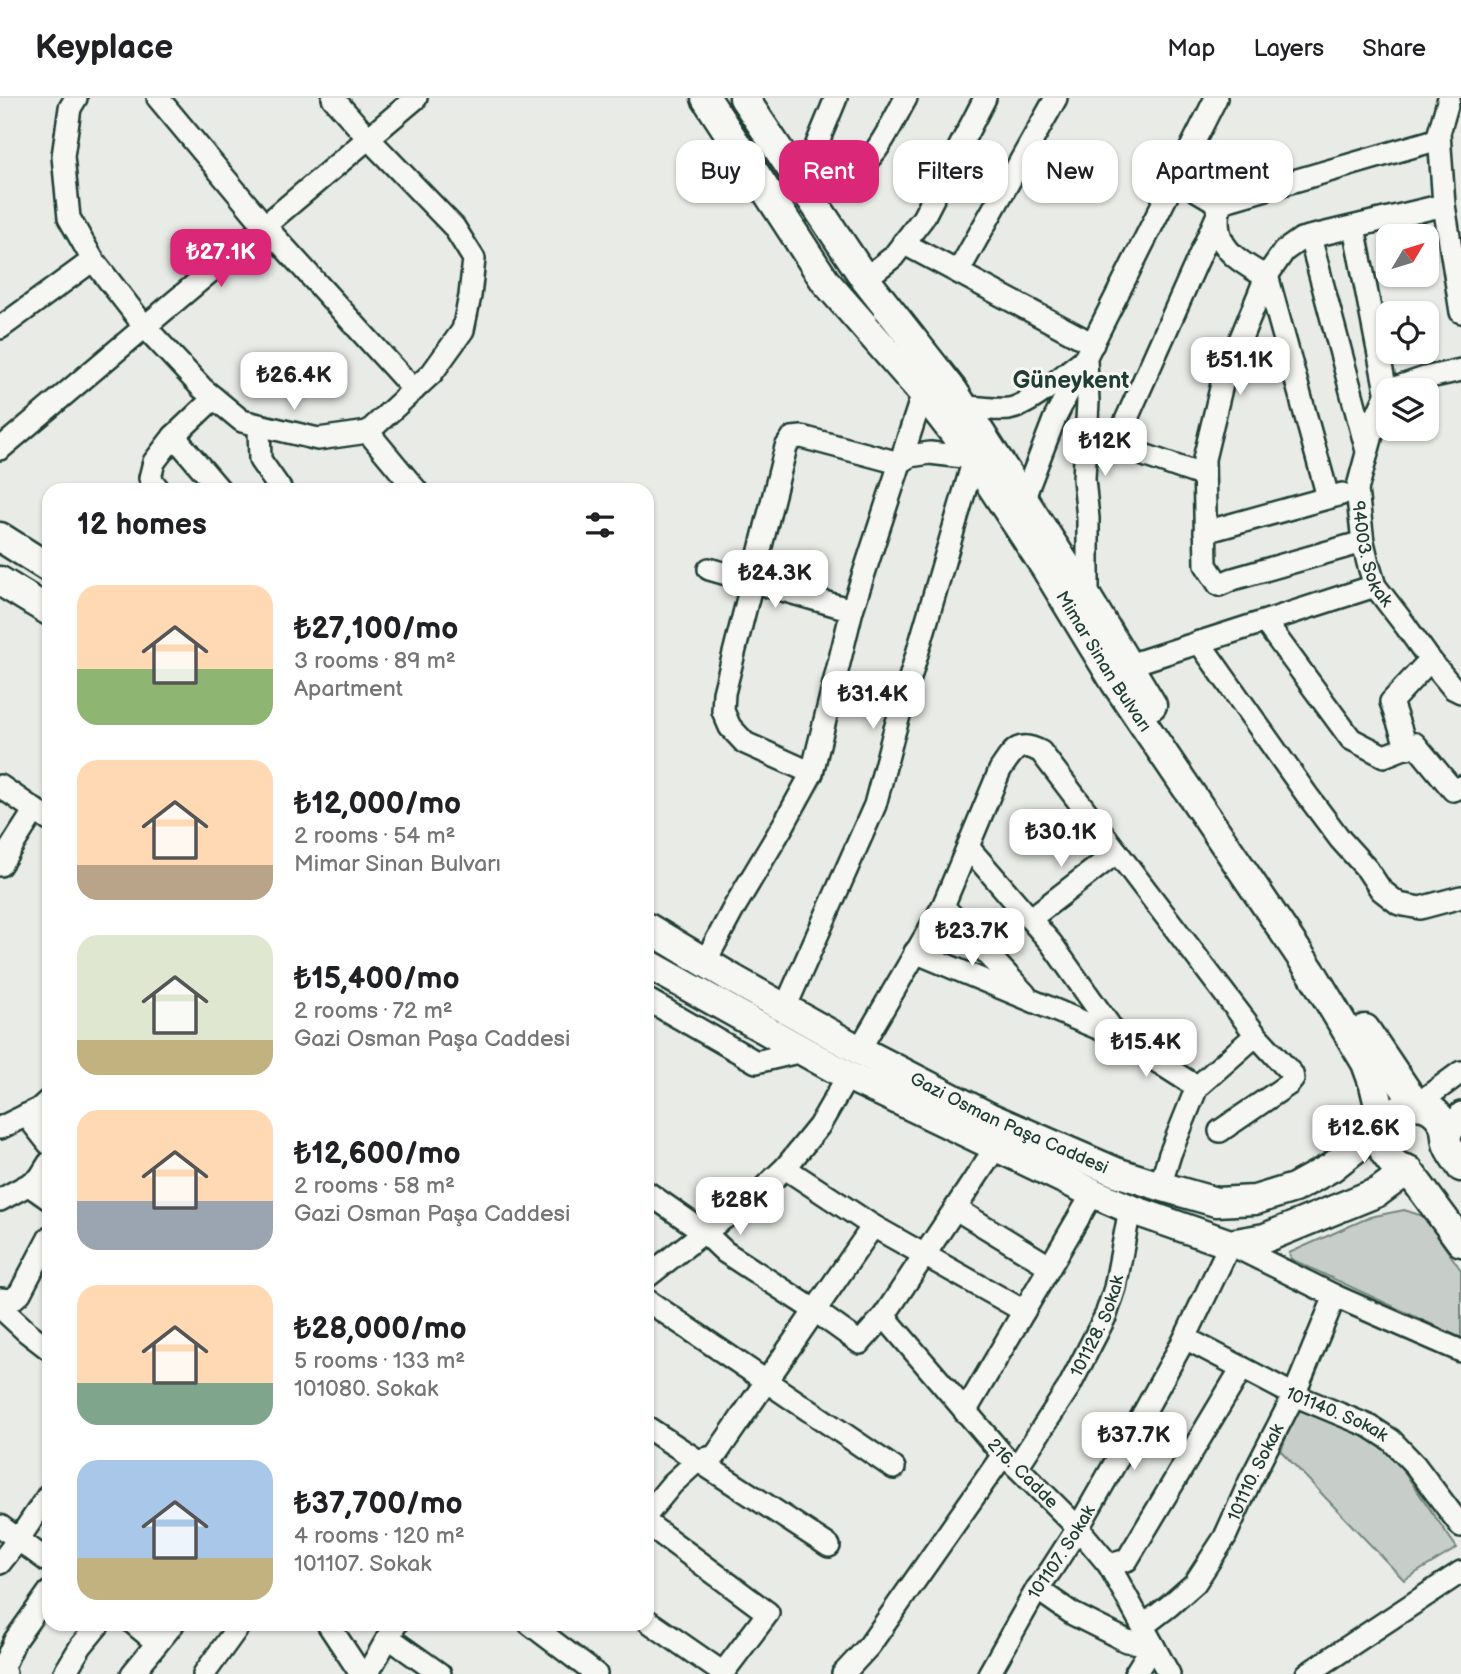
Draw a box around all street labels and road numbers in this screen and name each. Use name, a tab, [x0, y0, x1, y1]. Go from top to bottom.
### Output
street label: 94003. Sokak	[1347, 500, 1397, 611]
street label: Mimar Sinan Bulvarı	[1051, 588, 1156, 736]
street label: Gazi Osman Paşa Caddesi	[906, 1068, 1112, 1178]
street label: 101128. Sokak	[1066, 1273, 1128, 1381]
street label: 101140. Sokak	[1282, 1382, 1392, 1446]
street label: 101110. Sokak	[1223, 1420, 1289, 1524]
street label: 216. Cadde	[983, 1434, 1063, 1513]
street label: 101107. Sokak	[1024, 1501, 1100, 1603]

